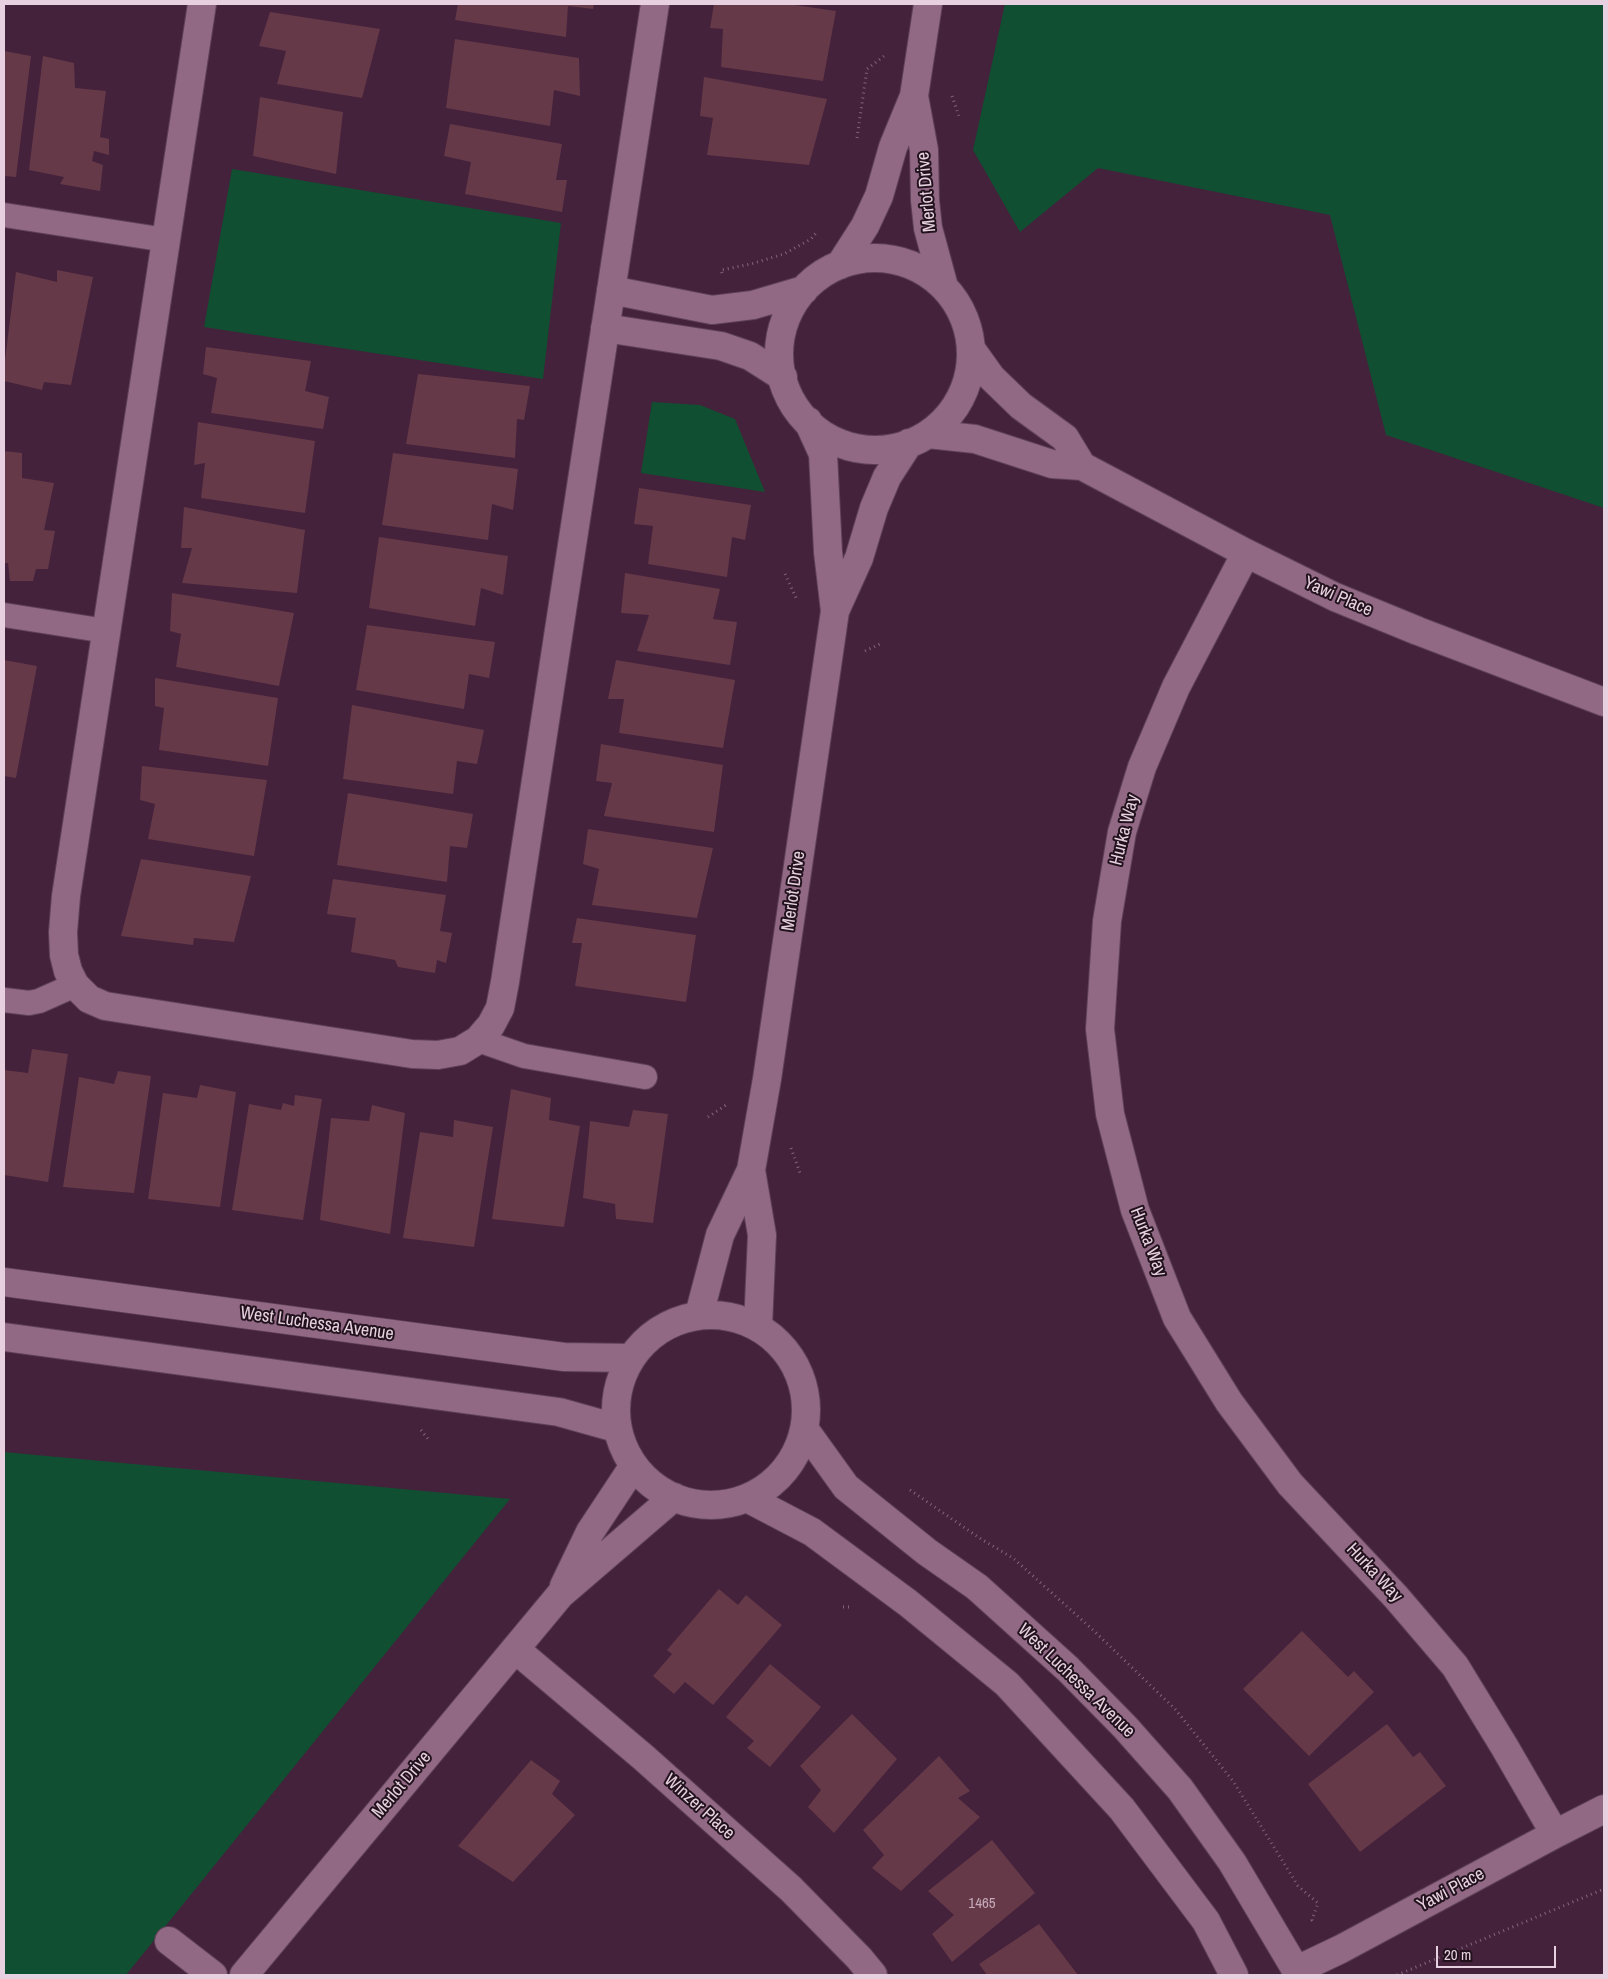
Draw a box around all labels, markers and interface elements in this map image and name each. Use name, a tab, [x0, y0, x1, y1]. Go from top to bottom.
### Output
street label: Merlot Drive	[913, 151, 941, 233]
street label: Yawi Place	[1300, 572, 1376, 622]
street label: Hurka Way	[1106, 792, 1144, 868]
street label: Merlot Drive	[778, 850, 810, 932]
street label: Hurka Way	[1125, 1204, 1171, 1280]
street label: West Luchessa Avenue	[239, 1303, 395, 1345]
street label: Hurka Way	[1341, 1539, 1407, 1607]
street label: West Luchessa Avenue	[1013, 1620, 1139, 1742]
street label: Merlot Drive	[368, 1747, 436, 1823]
street label: Winzer Place	[659, 1770, 739, 1844]
street label: Yawi Place	[1414, 1863, 1488, 1917]
house number: 1465	[968, 1895, 996, 1913]
scale bar	[1438, 1936, 1558, 1968]
text: 20 m	[1444, 1944, 1471, 1965]

